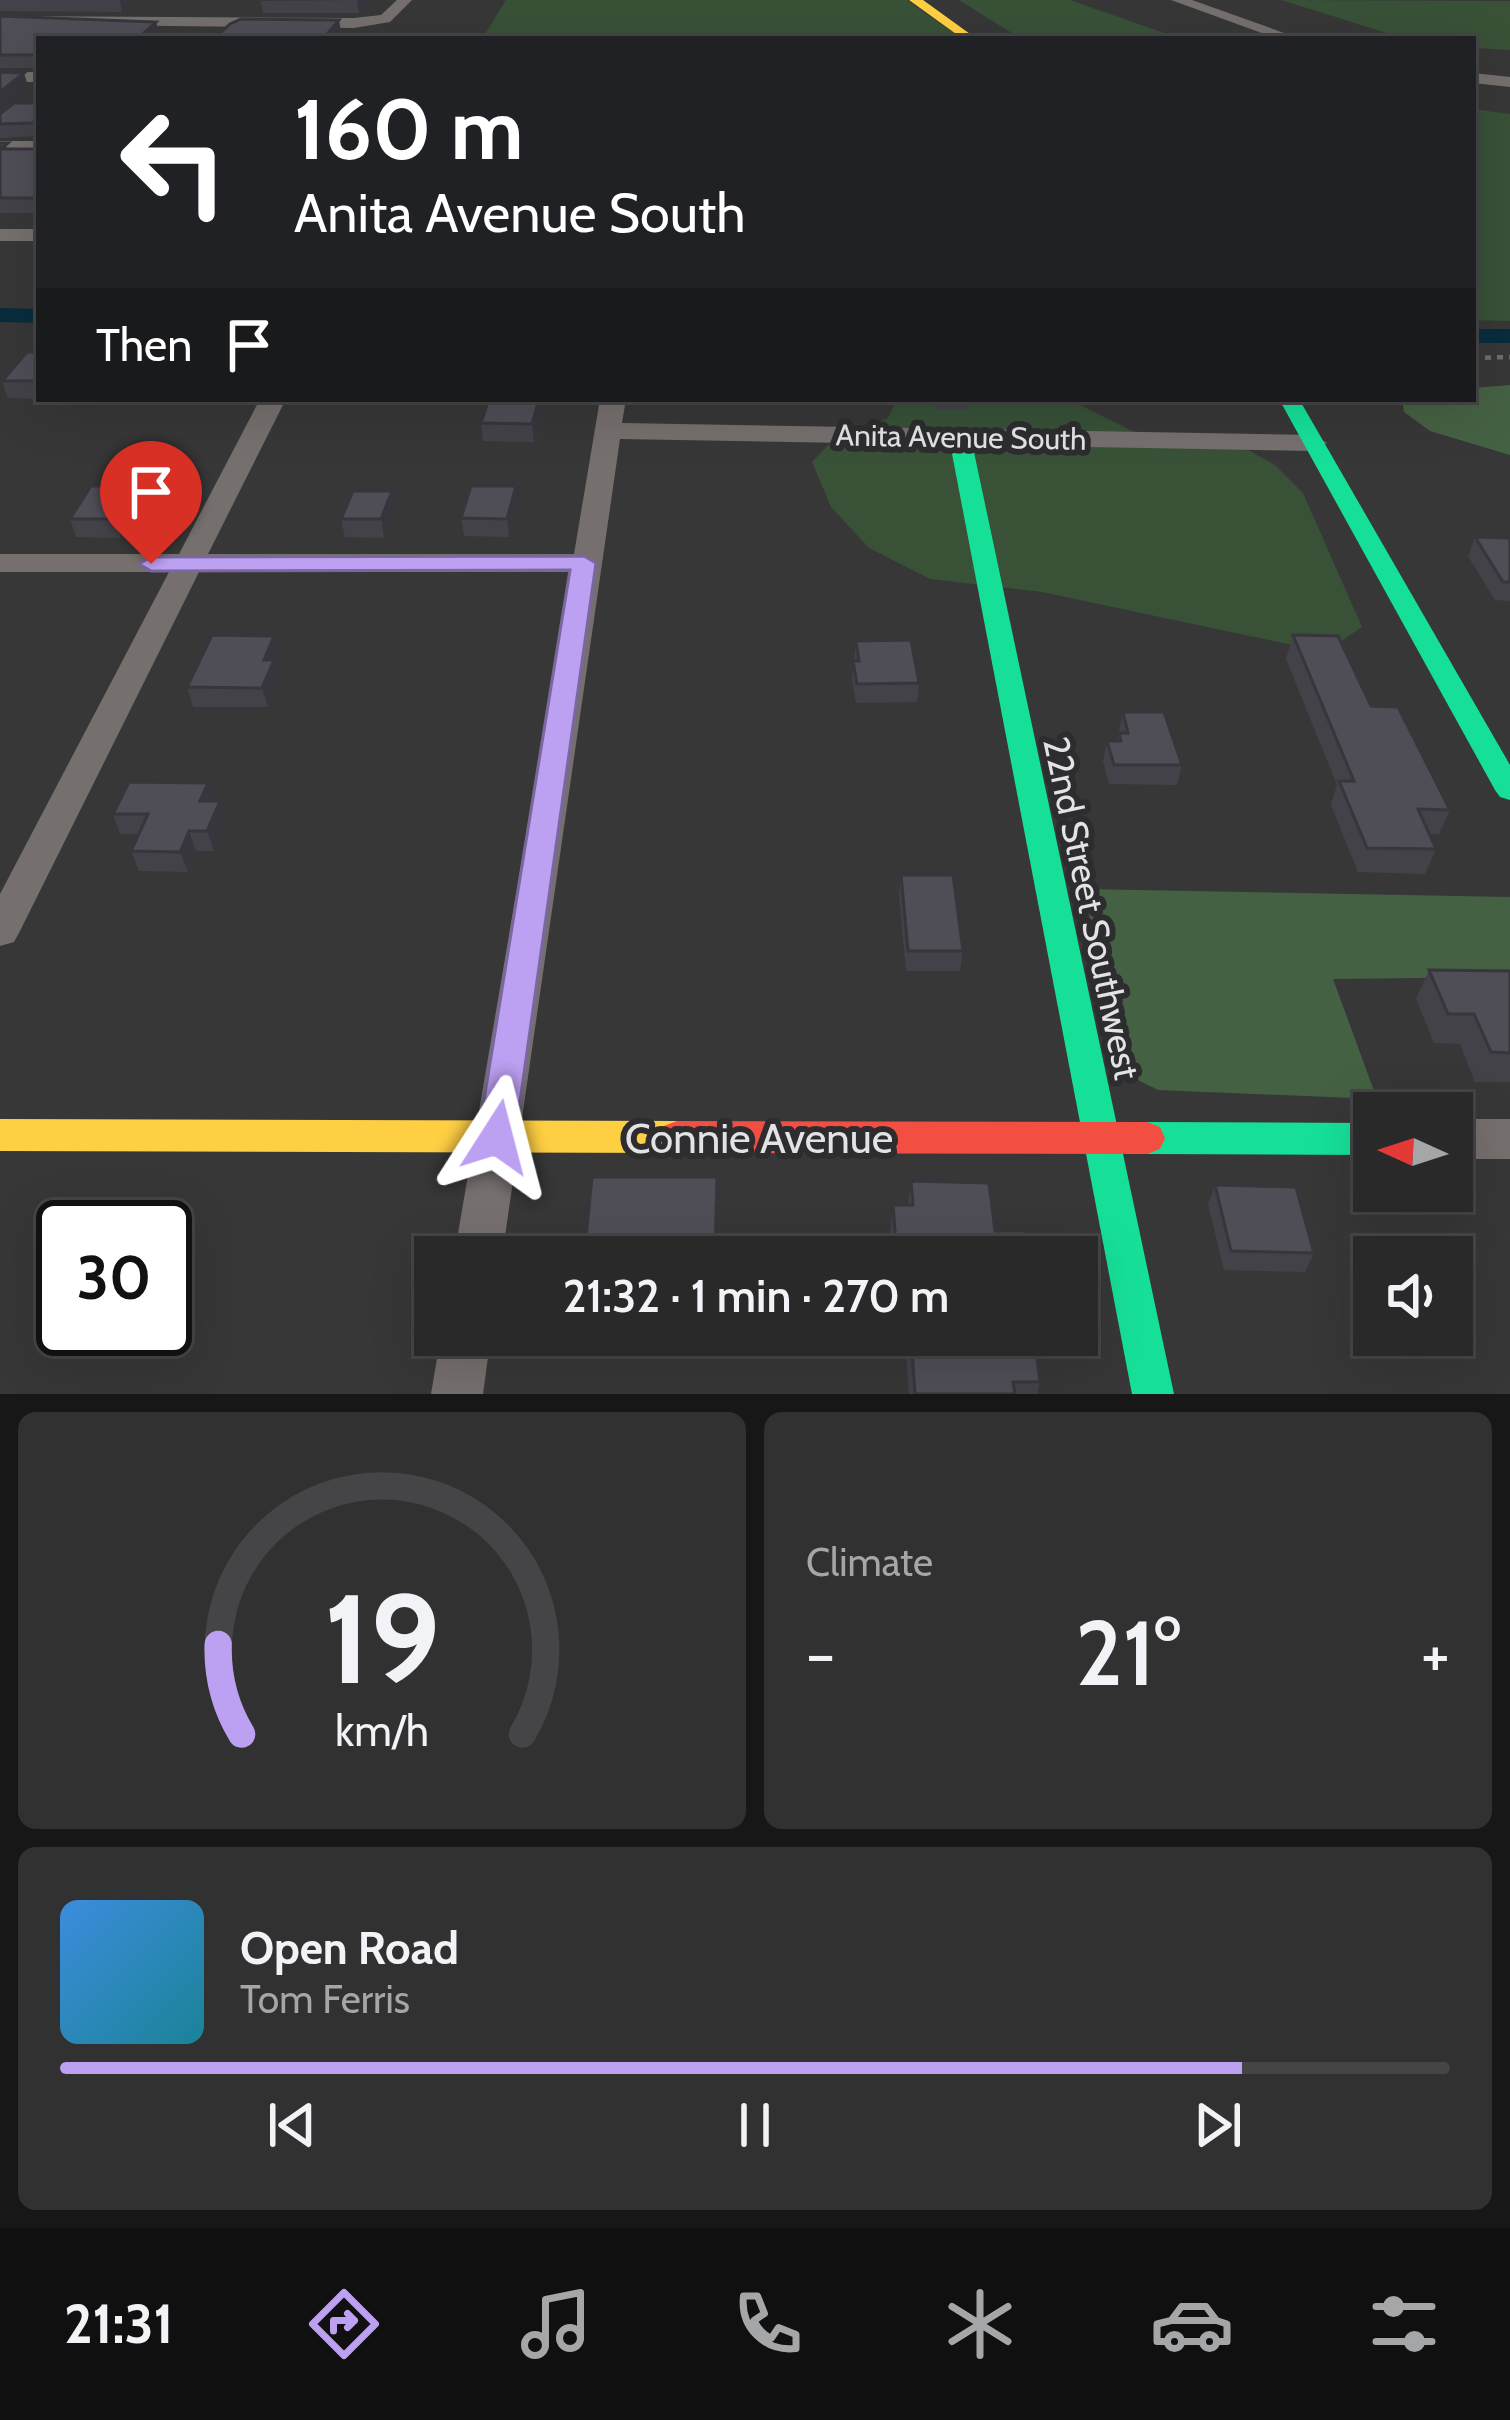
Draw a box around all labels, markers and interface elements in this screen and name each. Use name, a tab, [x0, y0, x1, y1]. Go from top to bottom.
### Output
text: 160 m	[294, 78, 523, 180]
icon: left	[96, 84, 252, 240]
text: Anita Avenue South	[294, 180, 746, 246]
icon: arrive	[216, 312, 282, 378]
text: Then	[96, 318, 192, 372]
street label: Anita Avenue South	[835, 416, 1087, 458]
pin	[100, 441, 202, 564]
icon: arrive	[118, 459, 184, 525]
street label: 22nd Street Southwest	[1034, 733, 1150, 1083]
position arrow	[434, 1074, 560, 1200]
north arrow	[1353, 1092, 1473, 1212]
map controls	[1353, 1092, 1473, 1356]
street label: Connie Avenue	[625, 1112, 893, 1164]
speed limit sign: 30	[36, 1200, 192, 1356]
button: sound	[1353, 1236, 1473, 1356]
text: 21:32 · 1 min · 270 m	[563, 1269, 949, 1323]
text: Climate	[806, 1538, 933, 1586]
text: 19	[324, 1563, 440, 1714]
text: 21°	[1075, 1598, 1181, 1708]
text: −	[806, 1613, 835, 1694]
text: +	[1421, 1613, 1450, 1694]
text: km/h	[335, 1704, 429, 1756]
text: Open Road	[240, 1921, 459, 1975]
text: Tom Ferris	[240, 1975, 410, 2023]
icon: previous	[259, 2092, 325, 2158]
icon: pause	[722, 2092, 788, 2158]
icon: next	[1185, 2092, 1251, 2158]
icon: directions	[302, 2282, 386, 2366]
icon: music	[514, 2282, 598, 2366]
icon: phone	[726, 2282, 810, 2366]
icon: climate	[938, 2282, 1022, 2366]
icon: car	[1150, 2282, 1234, 2366]
icon: filters	[1362, 2282, 1446, 2366]
text: 21:31	[64, 2291, 174, 2357]

